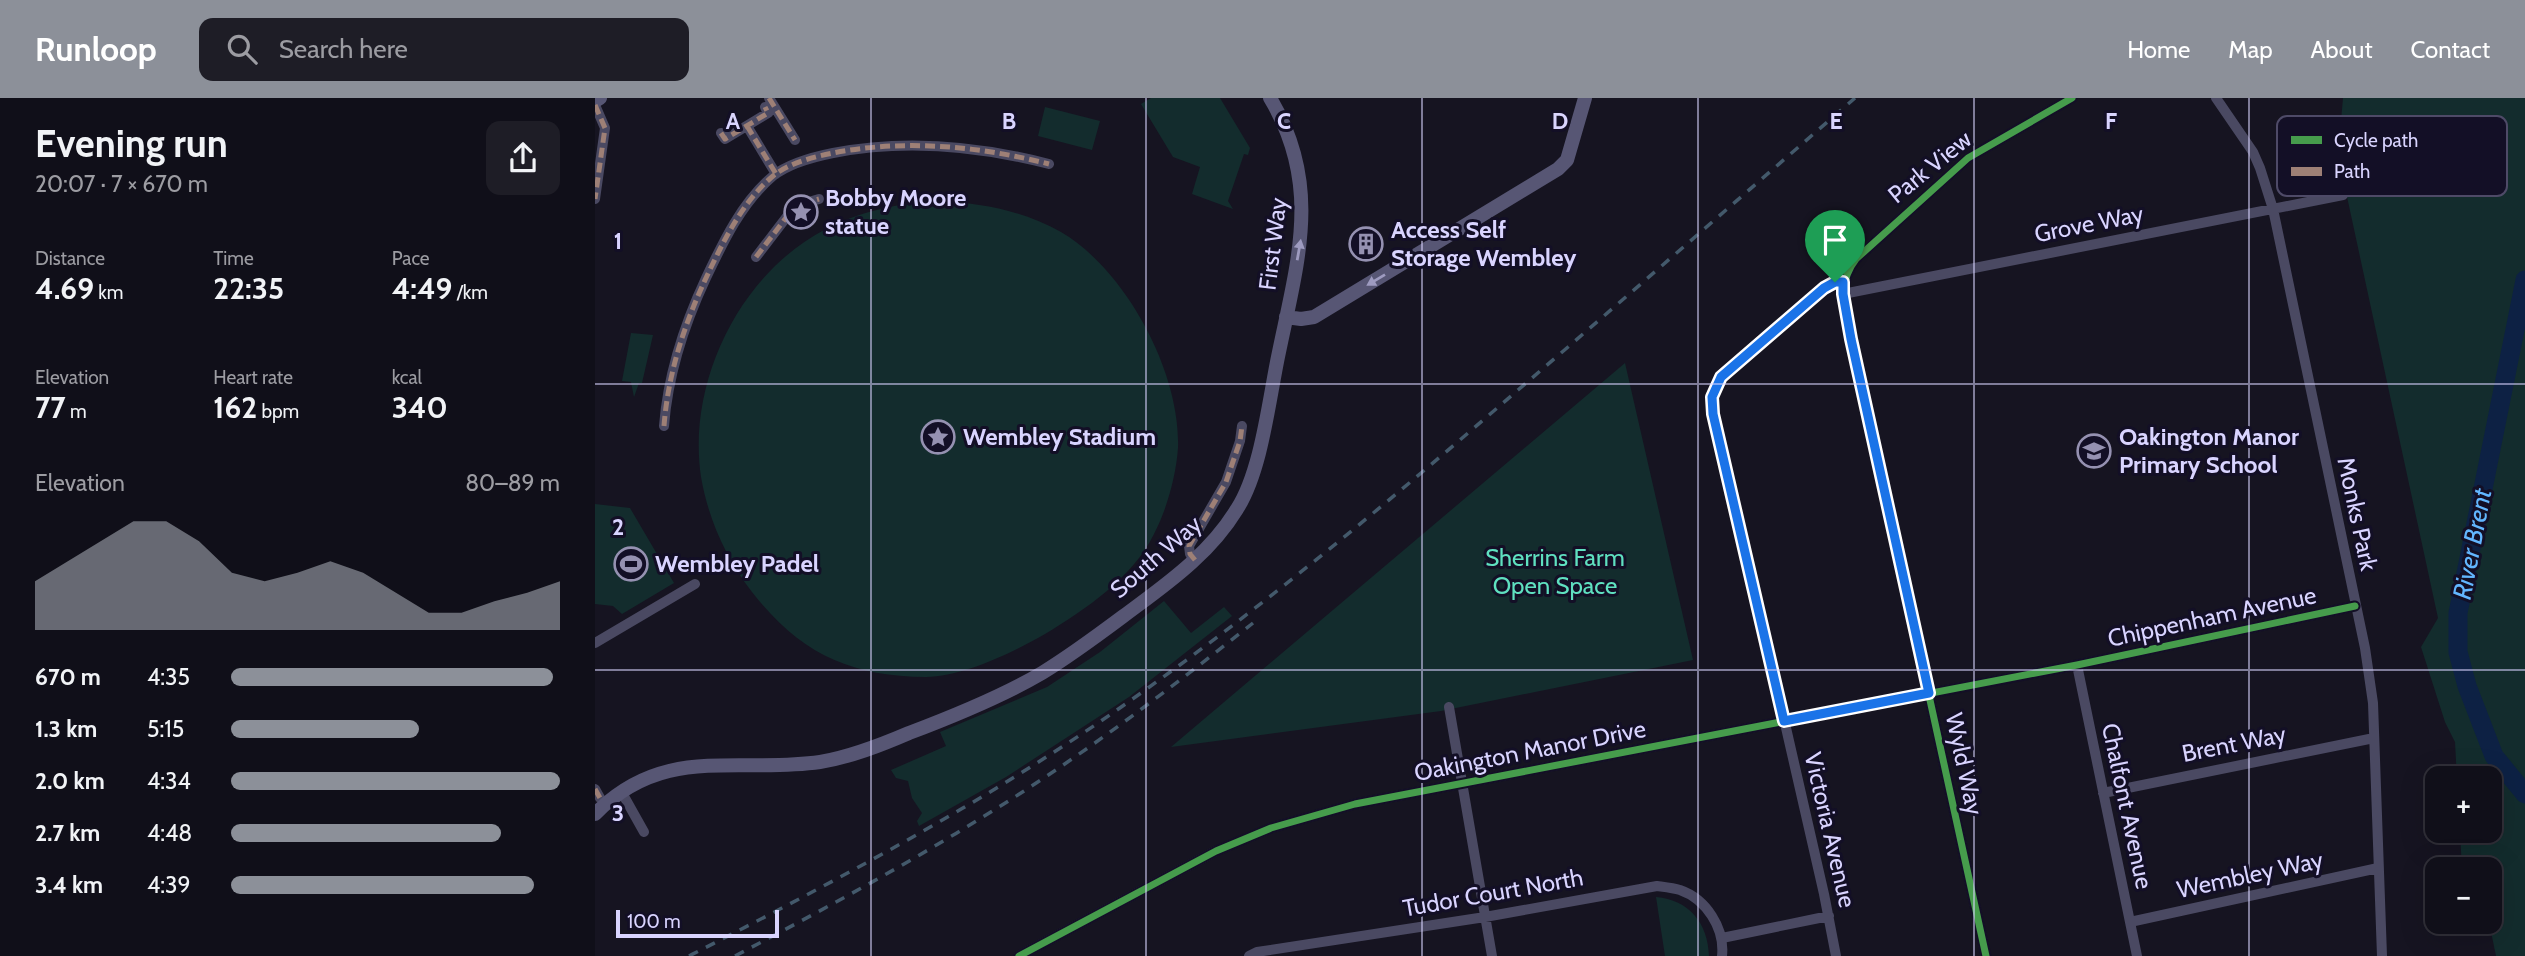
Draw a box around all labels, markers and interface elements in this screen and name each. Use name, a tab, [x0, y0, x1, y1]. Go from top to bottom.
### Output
search box	[199, 18, 689, 81]
text: Runloop	[35, 29, 157, 69]
icon: search	[223, 30, 261, 68]
text: Search here	[279, 33, 408, 65]
text: Home	[2127, 35, 2190, 64]
text: Map	[2228, 35, 2273, 64]
text: About	[2311, 35, 2373, 64]
text: Contact	[2411, 35, 2490, 64]
text: A	[726, 107, 741, 135]
text: B	[1002, 107, 1016, 135]
text: C	[1277, 107, 1291, 135]
text: D	[1552, 107, 1568, 135]
text: E	[1829, 107, 1843, 135]
text: F	[2105, 107, 2117, 135]
legend	[2277, 116, 2507, 196]
text: Evening run	[35, 120, 228, 167]
button: share	[486, 121, 560, 195]
street label: Park View	[1882, 124, 1978, 209]
text: Cycle path	[2334, 129, 2418, 152]
text: Path	[2334, 160, 2370, 183]
text: 20:07 · 7 × 670 m	[35, 170, 208, 198]
place label: Bobby Moore statue	[825, 183, 966, 240]
place icon: Bobby Moore statue	[782, 193, 820, 231]
street label: First Way	[1252, 196, 1293, 292]
street label: Grove Way	[2032, 199, 2146, 248]
pin	[1805, 210, 1865, 282]
place label: Access Self Storage Wembley	[1391, 215, 1576, 272]
icon: arrive	[1816, 221, 1854, 259]
building icon: Access Self Storage Wembley	[1347, 225, 1385, 263]
text: 1	[614, 227, 622, 255]
one-way arrow	[1293, 238, 1304, 260]
text: Distance	[35, 247, 105, 270]
text: Time	[213, 247, 254, 270]
text: Pace	[392, 247, 430, 270]
text: 4.69	[35, 270, 94, 307]
text: 22:35	[213, 270, 284, 307]
text: 4:49	[392, 270, 452, 307]
one-way arrow	[1366, 274, 1385, 287]
text: km	[94, 281, 123, 304]
text: /km	[452, 281, 488, 304]
text: Elevation	[35, 366, 109, 389]
text: Heart rate	[213, 366, 293, 389]
text: kcal	[392, 366, 422, 389]
text: 77	[35, 389, 66, 426]
text: 162	[213, 389, 257, 426]
text: 340	[392, 389, 448, 426]
text: m	[66, 400, 87, 423]
text: bpm	[257, 400, 299, 423]
place icon: Wembley Stadium	[919, 418, 957, 456]
place label: Wembley Stadium	[963, 422, 1156, 451]
place label: Oakington Manor Primary School	[2119, 422, 2299, 479]
school or university icon: Oakington Manor Primary School	[2075, 432, 2113, 470]
street label: Monks Park	[2331, 455, 2384, 573]
text: Elevation	[35, 469, 125, 497]
text: 80–89 m	[465, 469, 560, 497]
water label: River Brent	[2446, 485, 2499, 602]
street label: South Way	[1104, 509, 1207, 604]
text: 2	[612, 513, 624, 541]
park label: Sherrins Farm Open Space	[1485, 543, 1625, 600]
sports icon: Wembley Padel	[612, 545, 650, 583]
place label: Wembley Padel	[655, 549, 819, 578]
street label: Chippenham Avenue	[2105, 580, 2319, 653]
text: 670 m	[35, 663, 101, 691]
text: 4:35	[147, 663, 190, 691]
street label: Wyld Way	[1940, 710, 1989, 818]
street label: Oakington Manor Drive	[1412, 714, 1648, 787]
text: 1.3 km	[35, 715, 97, 743]
text: 5:15	[147, 715, 184, 743]
street label: Brent Way	[2179, 719, 2288, 768]
street label: Chalfont Avenue	[2096, 720, 2159, 891]
street label: Victoria Avenue	[1799, 749, 1862, 910]
map controls	[2425, 766, 2502, 934]
button: +	[2425, 766, 2502, 843]
text: 2.0 km	[35, 767, 105, 795]
text: 4:34	[147, 767, 191, 795]
text: 3	[612, 799, 624, 827]
text: 2.7 km	[35, 819, 100, 847]
text: 4:48	[147, 819, 192, 847]
street label: Wembley Way	[2174, 845, 2326, 904]
button: −	[2425, 857, 2502, 934]
street label: Tudor Court North	[1401, 862, 1585, 923]
text: 3.4 km	[35, 871, 103, 899]
text: 4:39	[147, 871, 191, 899]
scale bar	[616, 907, 779, 939]
text: 100 m	[627, 910, 681, 933]

